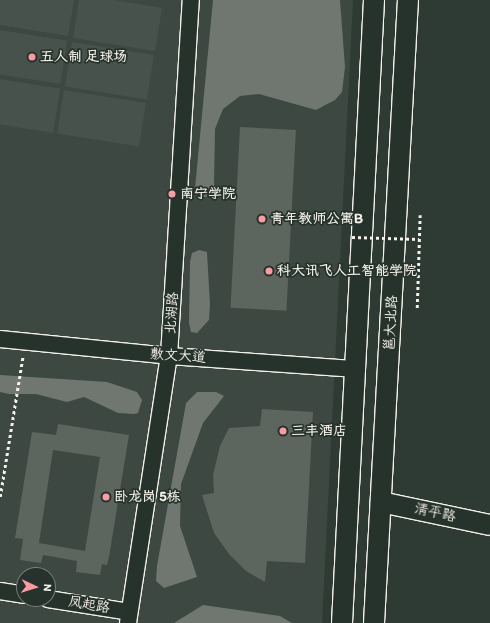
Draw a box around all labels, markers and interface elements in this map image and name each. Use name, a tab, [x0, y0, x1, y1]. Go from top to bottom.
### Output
place label: 五人制 足球场	[40, 49, 127, 65]
marker: 五人制 足球场	[27, 52, 37, 62]
place label: 南宁学院	[180, 186, 236, 202]
marker: 南宁学院	[167, 189, 177, 199]
place label: 青年教师公寓B	[270, 211, 363, 227]
marker: 青年教师公寓B	[257, 214, 267, 224]
place label: 科大讯飞人工智能学院	[277, 263, 417, 279]
marker: 科大讯飞人工智能学院	[264, 266, 274, 276]
street label: 北湖路	[162, 291, 182, 335]
street label: 邕大北路	[381, 295, 401, 351]
street label: 敷文大道	[149, 346, 207, 366]
place label: 三丰酒店	[291, 423, 347, 439]
marker: 三丰酒店	[278, 426, 288, 436]
place label: 卧龙岗 5栋	[114, 489, 180, 505]
marker: 卧龙岗 5栋	[101, 492, 111, 502]
street label: 清平路	[413, 500, 457, 526]
north arrow	[16, 567, 56, 607]
text: N	[41, 584, 54, 592]
street label: 凤起路	[67, 593, 111, 617]

